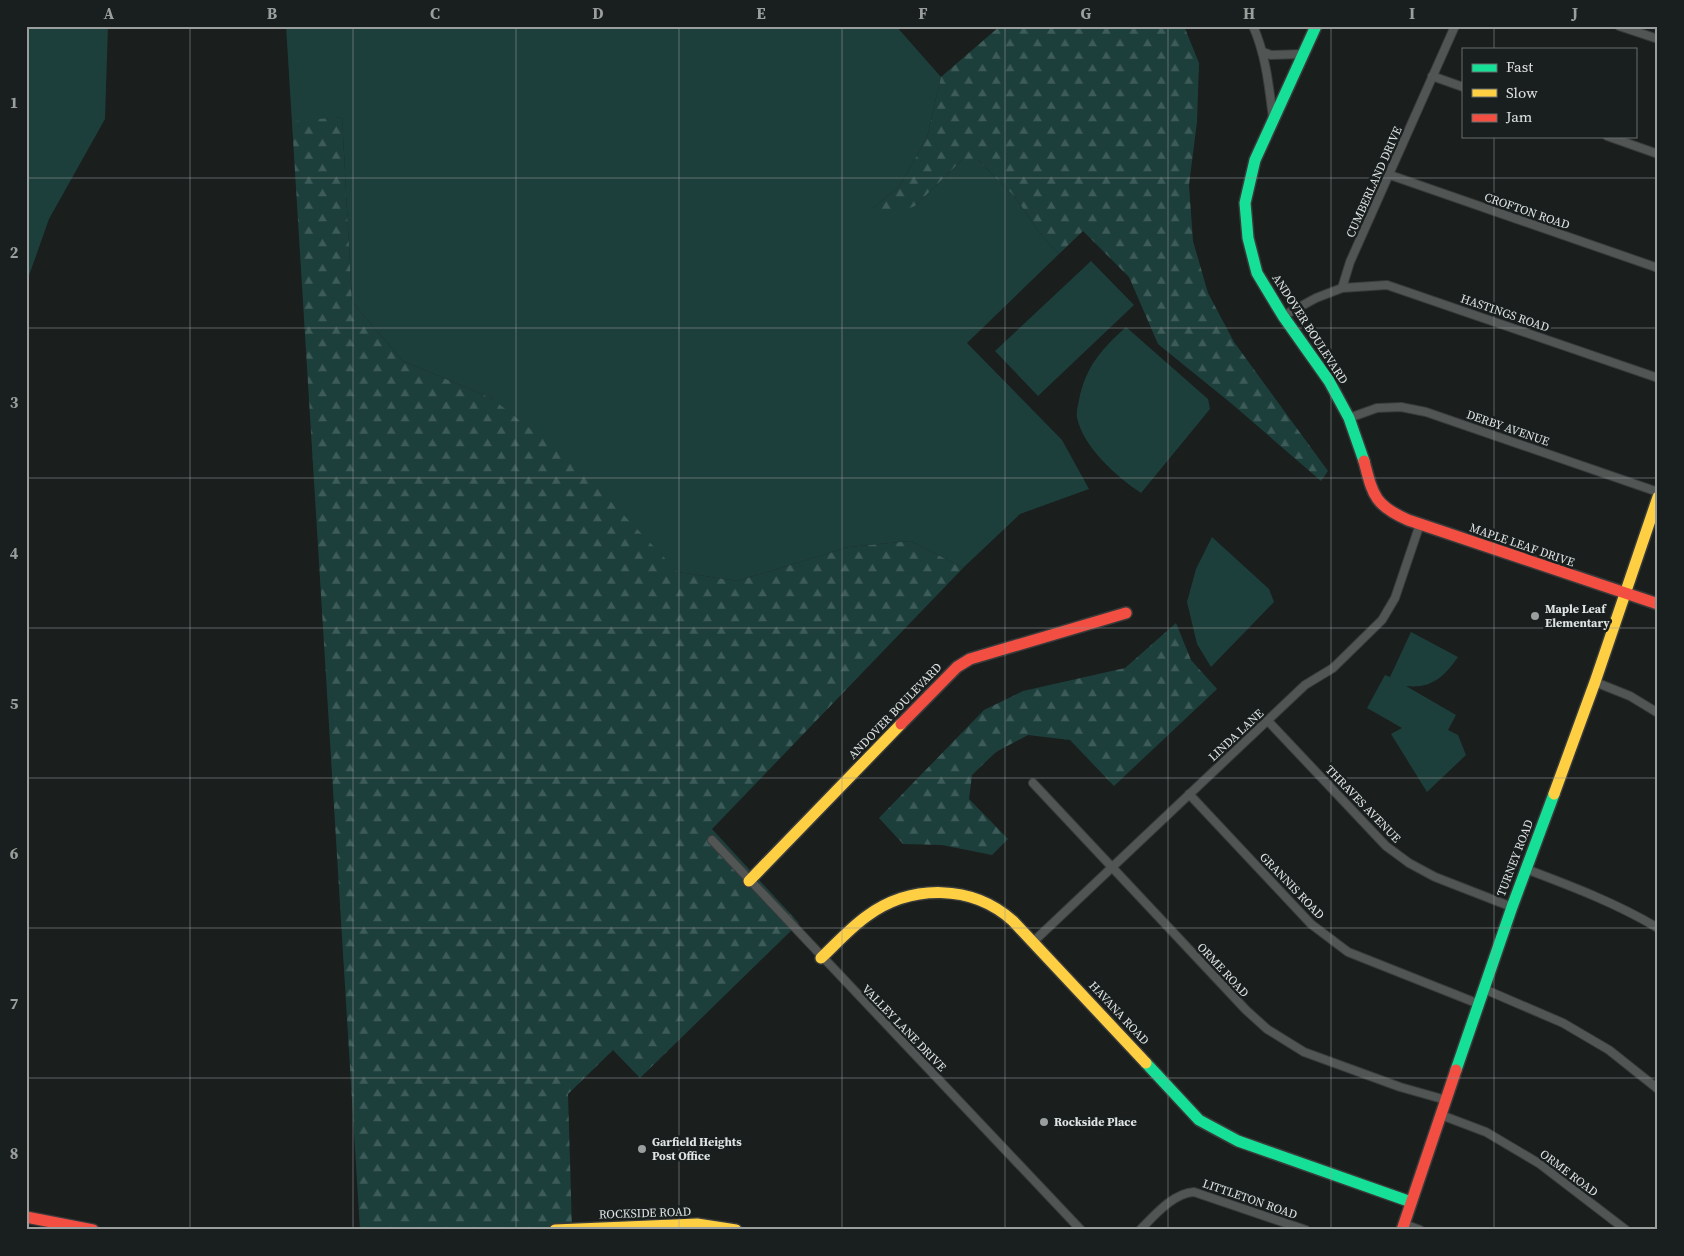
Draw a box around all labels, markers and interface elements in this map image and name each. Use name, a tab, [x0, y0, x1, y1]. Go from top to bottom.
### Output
text: A	[104, 2, 115, 24]
text: B	[267, 2, 278, 24]
text: C	[430, 2, 440, 24]
text: D	[592, 2, 604, 24]
text: E	[756, 2, 766, 24]
text: F	[918, 2, 928, 24]
text: G	[1081, 2, 1092, 24]
text: H	[1243, 2, 1255, 24]
text: I	[1409, 2, 1415, 24]
text: J	[1571, 2, 1578, 24]
legend	[1462, 48, 1636, 138]
text: Fast	[1506, 56, 1533, 77]
text: Slow	[1506, 82, 1538, 103]
text: 1	[10, 91, 18, 113]
text: Jam	[1505, 106, 1533, 127]
street label: CUMBERLAND DRIVE	[1342, 124, 1406, 240]
street label: CROFTON ROAD	[1482, 189, 1572, 233]
text: 2	[10, 241, 19, 263]
street label: ANDOVER BOULEVARD	[1268, 271, 1352, 387]
street label: HASTINGS ROAD	[1459, 290, 1551, 336]
text: 3	[10, 391, 19, 413]
street label: DERBY AVENUE	[1465, 406, 1551, 450]
street label: MAPLE LEAF DRIVE	[1467, 520, 1577, 570]
text: 4	[10, 542, 19, 564]
place label: Maple Leaf Elementary	[1545, 601, 1610, 631]
marker: Maple Leaf Elementary	[1529, 610, 1541, 622]
street label: ANDOVER BOULEVARD	[845, 659, 945, 763]
text: 5	[10, 692, 19, 714]
street label: LINDA LANE	[1205, 705, 1267, 765]
street label: THRAVES AVENUE	[1322, 762, 1404, 846]
street label: TURNEY ROAD	[1493, 817, 1537, 899]
text: 6	[10, 842, 19, 864]
street label: GRANNIS ROAD	[1256, 849, 1328, 923]
street label: ORME ROAD	[1194, 939, 1252, 1001]
street label: HAVANA ROAD	[1085, 978, 1153, 1048]
street label: VALLEY LANE DRIVE	[858, 981, 950, 1075]
text: 7	[10, 992, 19, 1014]
place label: Rockside Place	[1054, 1114, 1137, 1130]
marker: Rockside Place	[1038, 1116, 1050, 1128]
place label: Garfield Heights Post Office	[652, 1134, 742, 1164]
text: 8	[10, 1142, 18, 1164]
marker: Garfield Heights Post Office	[636, 1143, 648, 1155]
street label: ORME ROAD	[1537, 1146, 1601, 1200]
street label: LITTLETON ROAD	[1201, 1175, 1299, 1223]
street label: ROCKSIDE ROAD	[599, 1203, 691, 1223]

